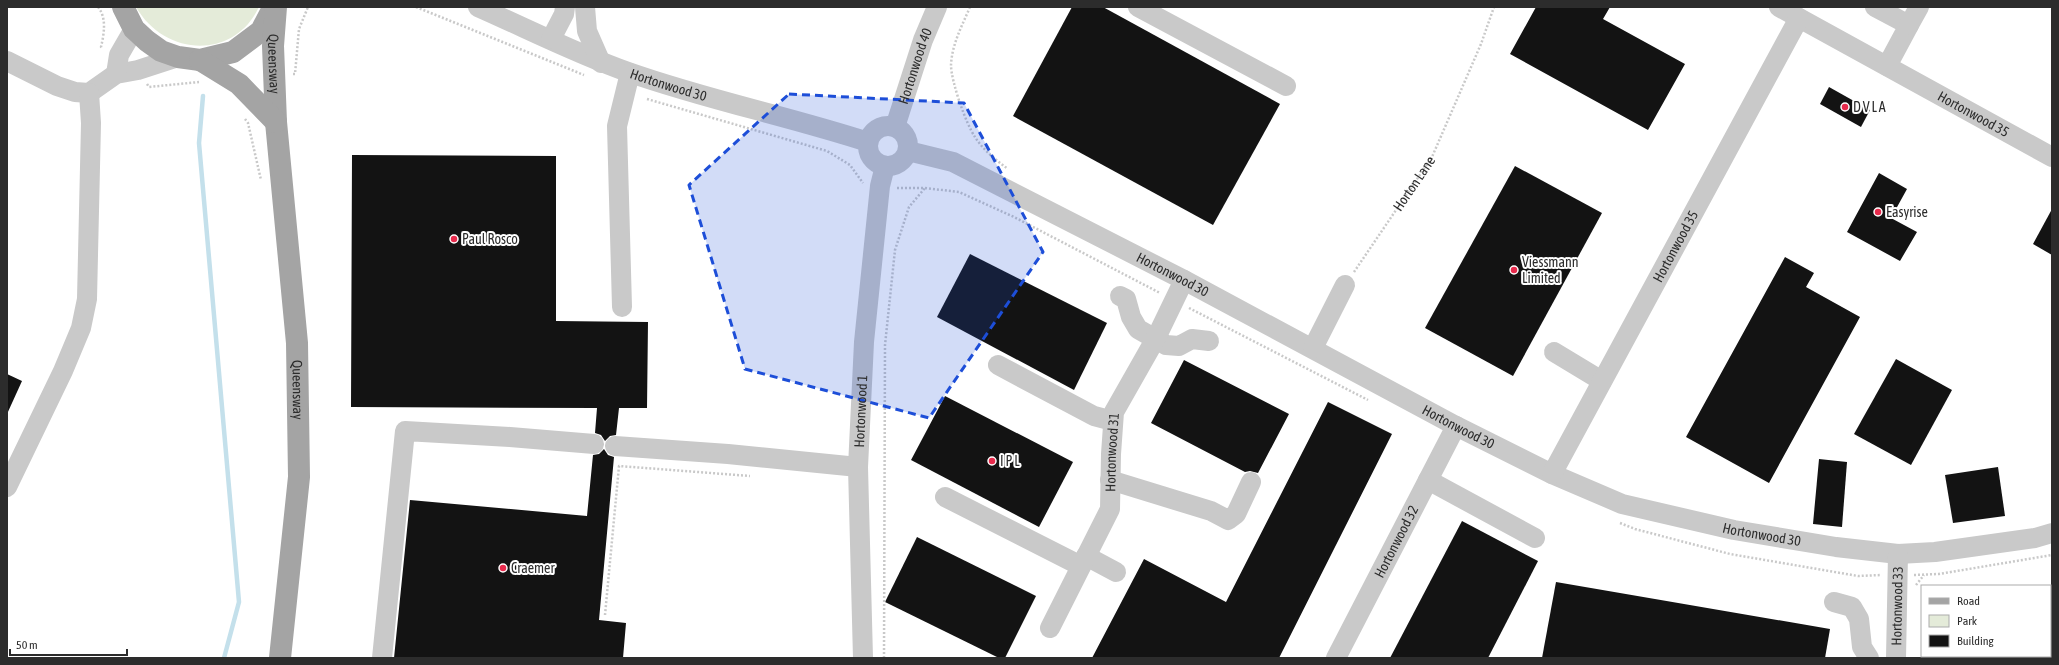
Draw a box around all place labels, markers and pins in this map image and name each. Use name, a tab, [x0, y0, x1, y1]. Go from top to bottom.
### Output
place label: D V L A	[1853, 99, 1886, 115]
marker: D V L A	[1840, 102, 1850, 112]
place label: Easyrise	[1886, 204, 1928, 220]
marker: Easyrise	[1873, 207, 1883, 217]
place label: Paul Rosco	[462, 231, 518, 247]
marker: Paul Rosco	[449, 234, 459, 244]
place label: Viessmann Limited	[1522, 254, 1579, 286]
marker: Viessmann Limited	[1509, 265, 1519, 275]
place label: I P L	[1000, 453, 1020, 469]
marker: I P L	[987, 456, 997, 466]
place label: Craemer	[511, 560, 555, 576]
marker: Craemer	[498, 563, 508, 573]

